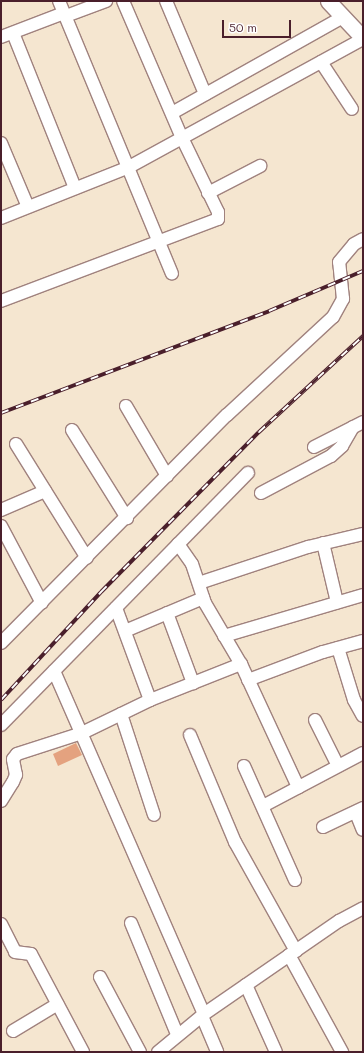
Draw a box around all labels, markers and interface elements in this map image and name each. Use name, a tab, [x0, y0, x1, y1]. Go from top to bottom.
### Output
scale bar	[224, 12, 293, 38]
text: 50 m	[229, 19, 257, 35]

